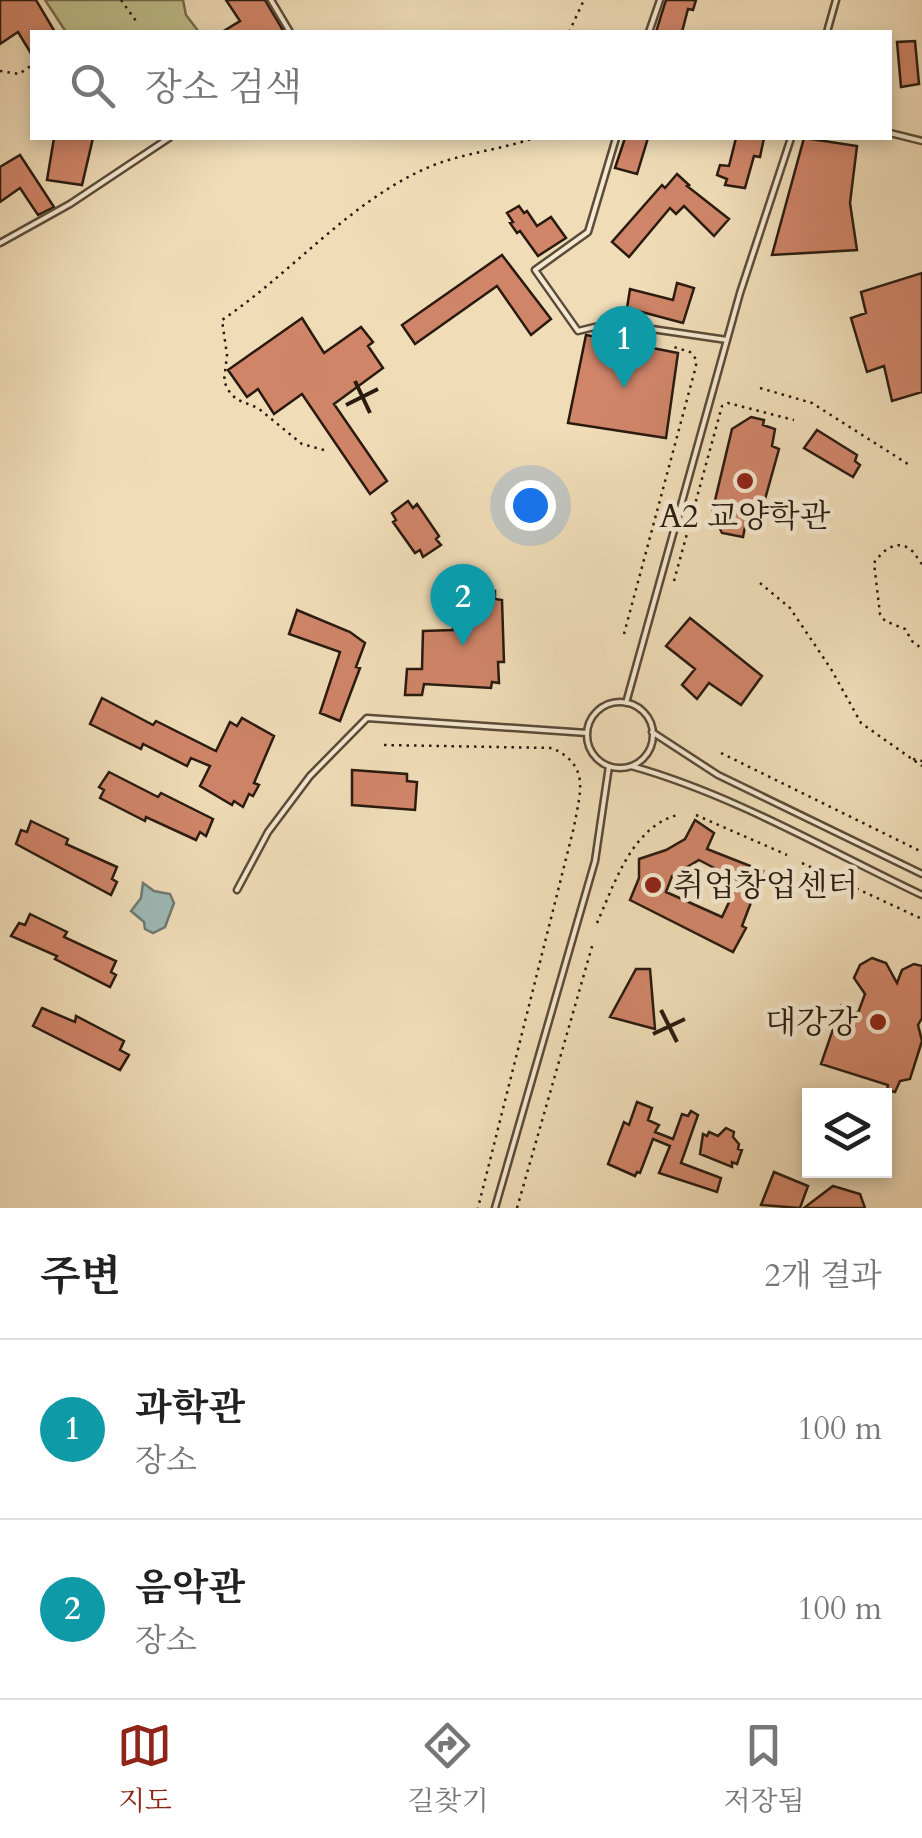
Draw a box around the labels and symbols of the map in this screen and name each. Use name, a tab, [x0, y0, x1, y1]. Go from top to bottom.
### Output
pin: 1	[592, 306, 656, 388]
marker: A2 교양학관	[734, 470, 756, 492]
your location	[505, 480, 556, 531]
place label: A2 교양학관	[659, 495, 831, 539]
pin: 2	[430, 564, 496, 646]
place label: 취업창업센터	[673, 864, 858, 908]
marker: 취업창업센터	[642, 874, 664, 896]
place label: 대강강	[765, 1001, 858, 1045]
marker: 대강강	[867, 1011, 889, 1033]

